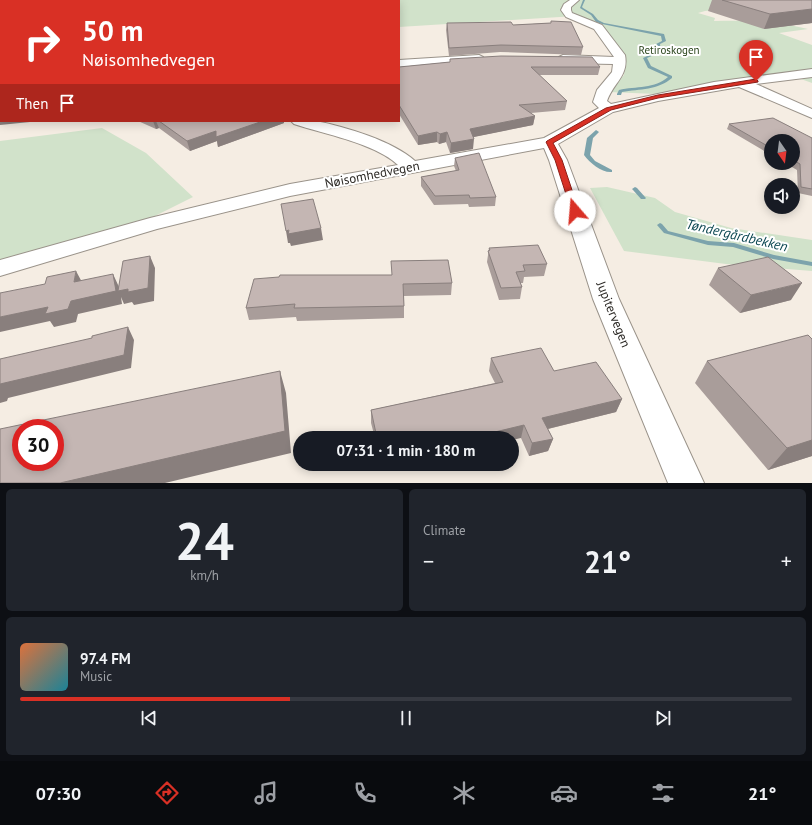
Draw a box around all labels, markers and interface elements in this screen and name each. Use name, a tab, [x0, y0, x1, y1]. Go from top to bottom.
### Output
text: 50 m	[82, 12, 143, 49]
icon: right	[16, 16, 68, 68]
pin	[739, 40, 773, 81]
park label: Retiroskogen	[638, 43, 700, 57]
icon: arrive	[745, 46, 767, 68]
text: Nøisomhedvegen	[82, 48, 215, 71]
icon: arrive	[56, 92, 78, 114]
text: Then	[16, 94, 48, 113]
north arrow	[764, 134, 800, 170]
map controls	[764, 134, 800, 214]
street label: Nøisomhedvegen	[323, 157, 421, 192]
button: sound	[764, 178, 800, 214]
position arrow	[554, 190, 596, 232]
water label: Tøndergårdbekken	[684, 215, 790, 255]
street label: Jupitervegen	[592, 278, 635, 350]
speed limit sign: 30	[12, 419, 64, 471]
text: 07:31 · 1 min · 180 m	[337, 441, 475, 460]
text: 24	[175, 507, 234, 574]
text: Climate	[423, 522, 466, 539]
text: 21°	[584, 542, 631, 581]
text: −	[423, 547, 434, 575]
text: +	[781, 547, 792, 575]
text: km/h	[190, 567, 219, 584]
text: 97.4 FM	[80, 649, 131, 668]
text: Music	[80, 668, 112, 685]
icon: previous	[138, 707, 160, 729]
icon: pause	[395, 707, 417, 729]
icon: next	[652, 707, 674, 729]
icon: directions	[153, 779, 181, 807]
icon: music	[252, 779, 280, 807]
icon: phone	[351, 779, 379, 807]
icon: climate	[450, 779, 478, 807]
icon: car	[550, 779, 578, 807]
icon: filters	[649, 779, 677, 807]
text: 07:30	[36, 782, 81, 805]
text: 21°	[748, 782, 776, 805]

